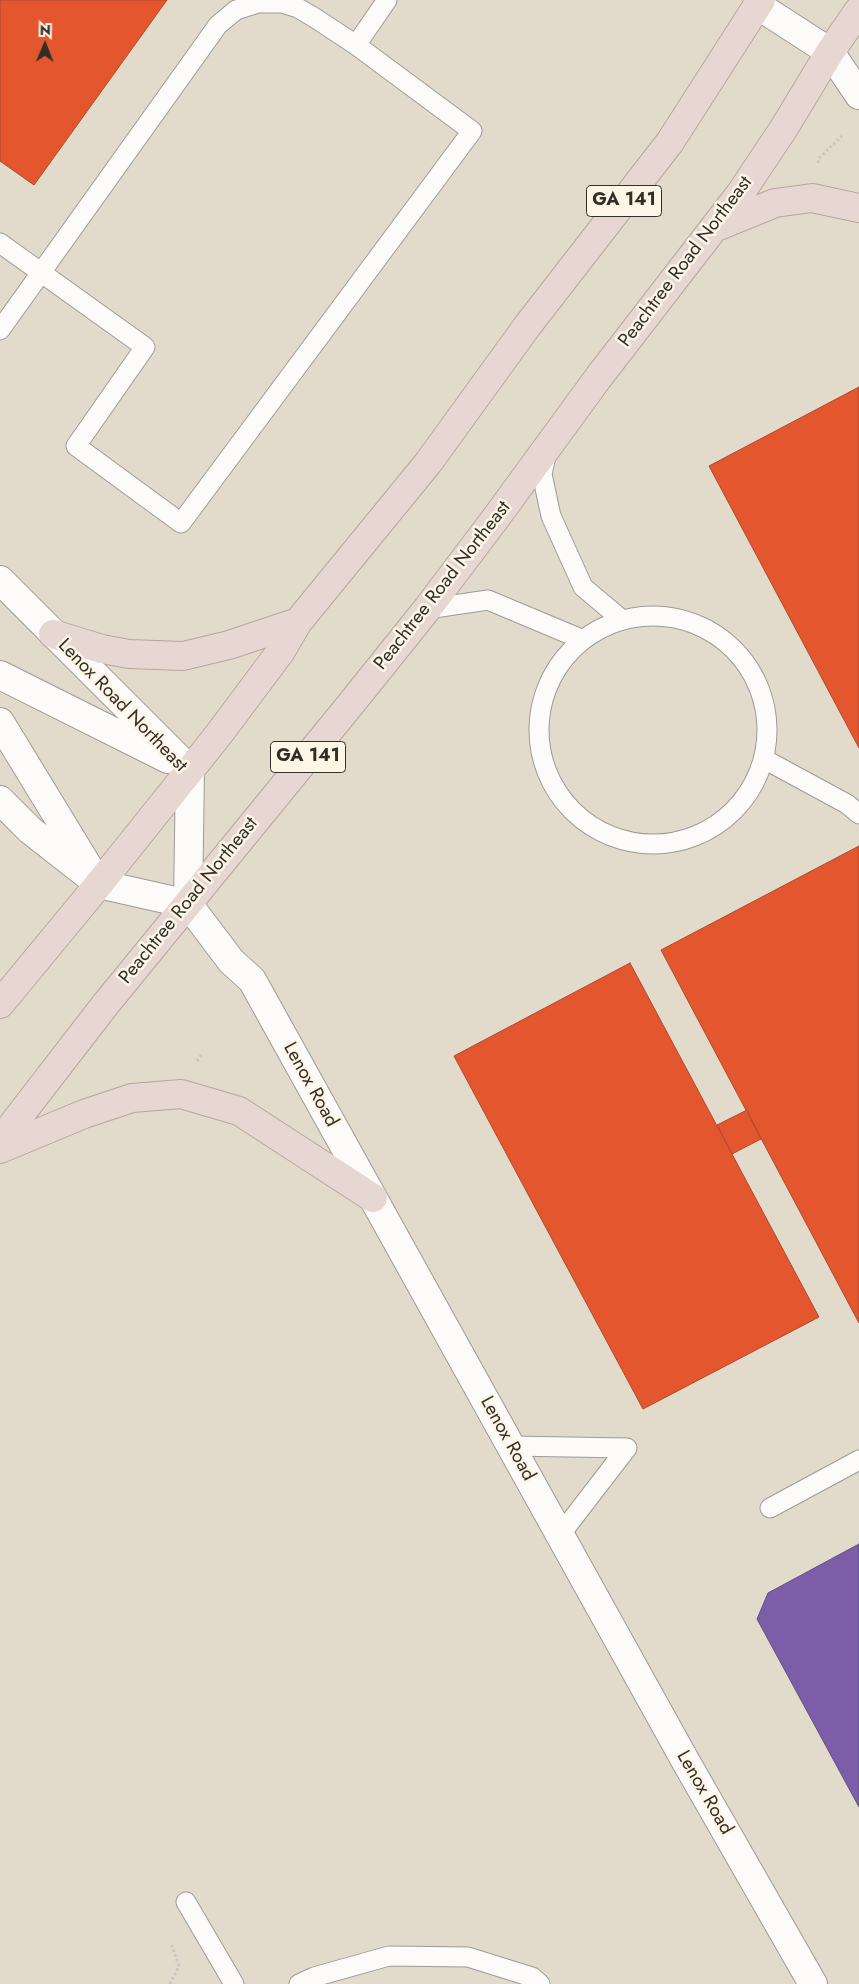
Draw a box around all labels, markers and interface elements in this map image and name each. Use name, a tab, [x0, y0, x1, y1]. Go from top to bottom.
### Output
north arrow	[20, 20, 70, 70]
text: N	[40, 20, 51, 40]
street label: Peachtree Road Northeast	[614, 172, 758, 352]
road number: GA 141	[586, 186, 662, 217]
street label: Peachtree Road Northeast	[370, 497, 516, 675]
street label: Lenox Road Northeast	[53, 635, 191, 777]
road number: GA 141	[270, 742, 346, 772]
street label: Peachtree Road Northeast	[115, 813, 263, 989]
street label: Lenox Road	[277, 1039, 343, 1131]
street label: Lenox Road	[474, 1393, 540, 1485]
street label: Lenox Road	[671, 1747, 737, 1839]

